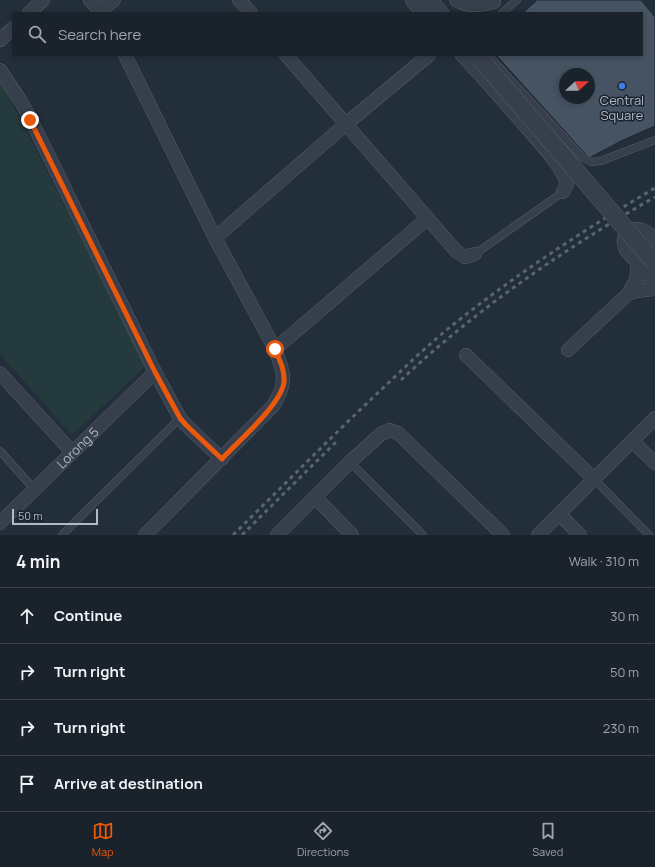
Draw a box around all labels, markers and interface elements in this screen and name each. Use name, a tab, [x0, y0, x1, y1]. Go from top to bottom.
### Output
search box	[12, 12, 643, 56]
icon: search	[26, 23, 48, 45]
text: Search here	[58, 24, 141, 45]
north arrow	[559, 68, 595, 104]
marker: Central Square	[617, 81, 627, 91]
place label: Central Square	[600, 91, 644, 124]
route end	[21, 111, 39, 129]
route start	[266, 340, 284, 358]
street label: Lorong 5	[52, 423, 102, 472]
scale bar	[12, 507, 98, 526]
text: 50 m	[18, 508, 43, 523]
text: 4 min	[16, 550, 60, 573]
text: Walk · 310 m	[569, 552, 639, 570]
icon: ahead	[16, 605, 38, 627]
text: Continue	[54, 605, 122, 626]
text: 30 m	[610, 607, 639, 625]
icon: right	[16, 661, 38, 683]
text: Turn right	[54, 661, 125, 682]
text: 50 m	[610, 663, 639, 681]
icon: right	[16, 717, 38, 739]
text: Turn right	[54, 717, 125, 738]
text: 230 m	[603, 719, 639, 737]
icon: arrive	[16, 773, 38, 795]
text: Arrive at destination	[54, 773, 203, 794]
tab: Map	[92, 820, 114, 859]
tab: Directions	[297, 820, 349, 859]
tab: Saved	[532, 820, 563, 859]

